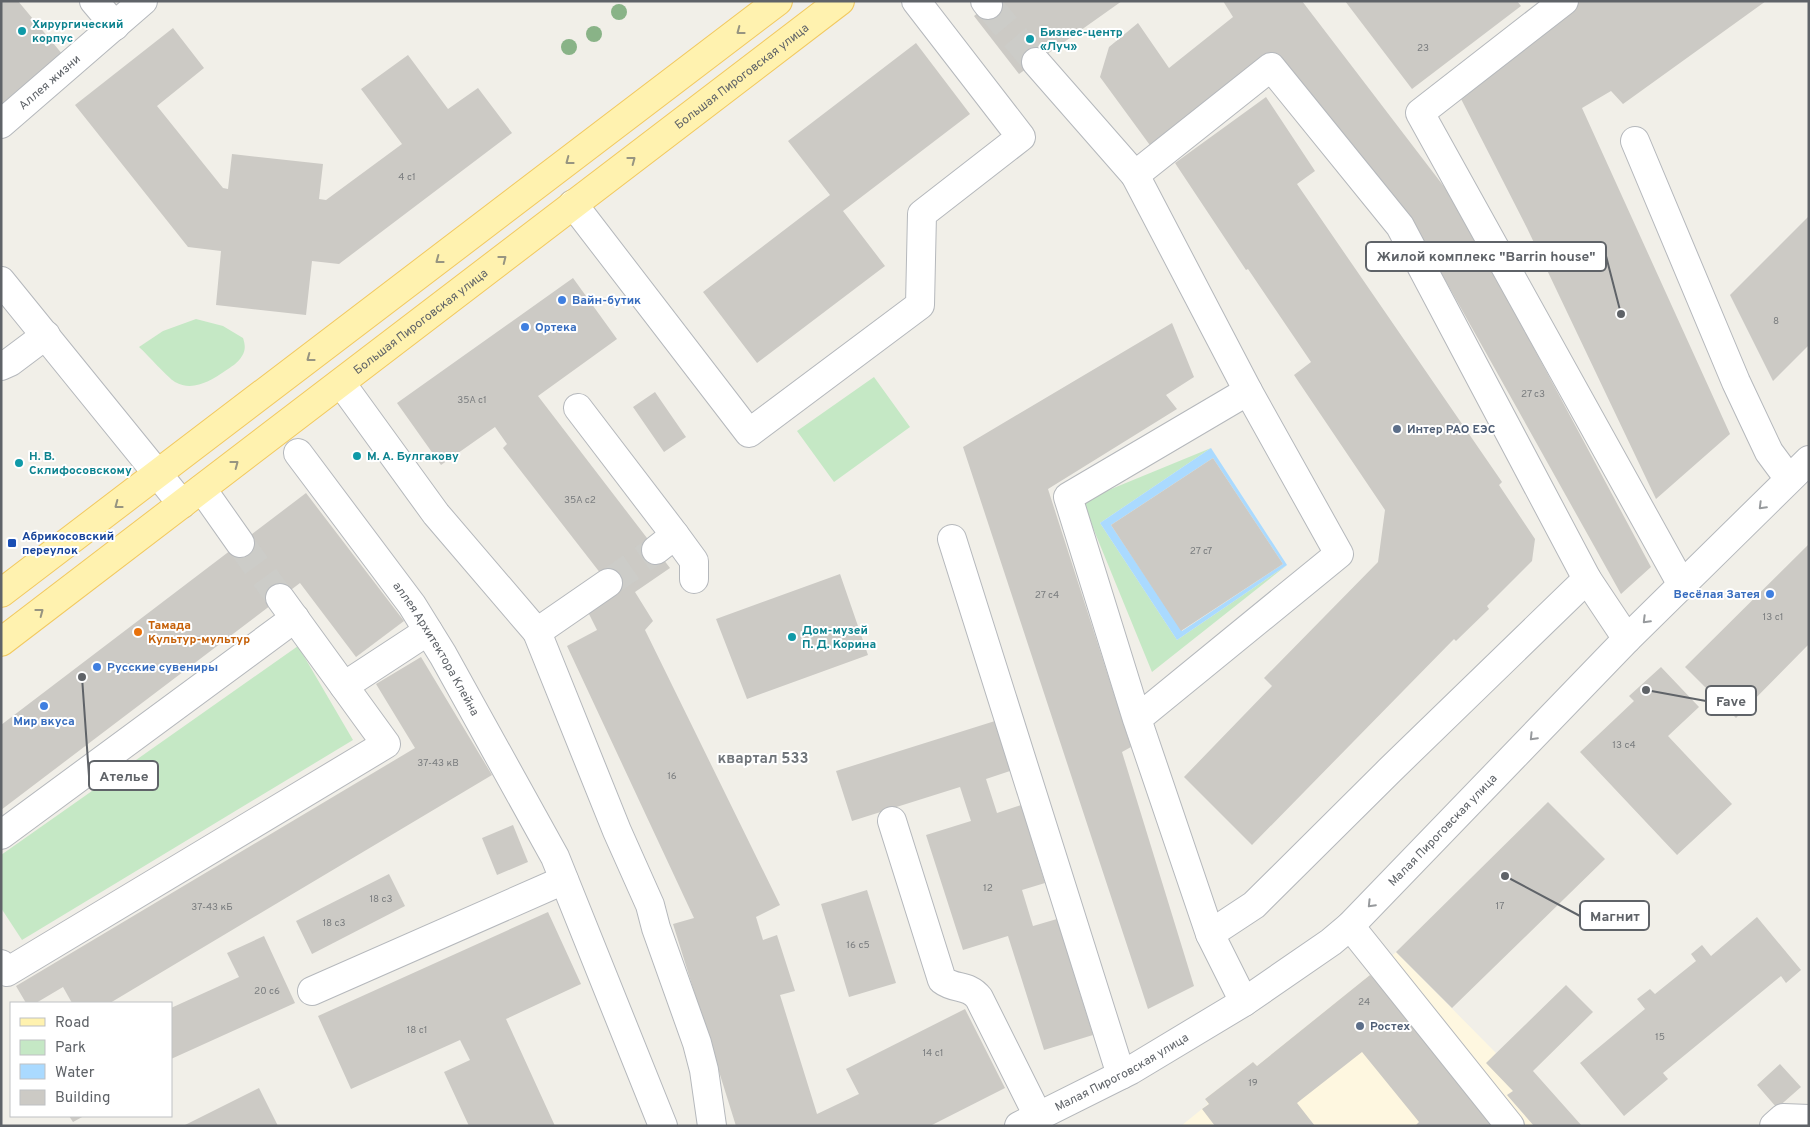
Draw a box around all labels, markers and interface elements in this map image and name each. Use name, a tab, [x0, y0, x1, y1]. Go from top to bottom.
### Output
place label: Хирургический корпус	[32, 17, 123, 47]
street label: Большая Пироговская улица	[672, 20, 813, 133]
marker: Хирургический корпус	[16, 25, 28, 37]
one-way arrow	[736, 25, 746, 34]
place label: Бизнес-центр «Луч»	[1040, 25, 1123, 55]
marker: Бизнес-центр «Луч»	[1024, 33, 1036, 45]
house number: 23	[1417, 42, 1429, 55]
street label: Аллея жизни	[16, 52, 84, 114]
one-way arrow	[566, 156, 575, 164]
one-way arrow	[626, 157, 636, 166]
house number: 4 с1	[398, 171, 416, 184]
callout: Жилой комплекс "Barrin house"	[1366, 242, 1606, 271]
text: Жилой комплекс "Barrin house"	[1376, 249, 1596, 266]
one-way arrow	[436, 254, 445, 263]
one-way arrow	[497, 256, 506, 264]
street label: Большая Пироговская улица	[351, 266, 492, 379]
place label: Вайн-бутик	[572, 293, 641, 309]
marker: Вайн-бутик	[556, 294, 568, 306]
house number: 8	[1773, 315, 1779, 328]
place label: Ортека	[535, 320, 577, 336]
marker: Ортека	[519, 321, 531, 333]
one-way arrow	[307, 353, 316, 361]
house number: 27 с3	[1521, 388, 1545, 401]
house number: 35А с1	[457, 394, 487, 407]
place label: Интер РАО ЕЭС	[1407, 422, 1496, 438]
marker: Интер РАО ЕЭС	[1391, 423, 1403, 435]
place label: Н. В. Склифосовскому	[29, 449, 132, 479]
place label: М. А. Булгакову	[367, 449, 459, 465]
marker: М. А. Булгакову	[351, 450, 363, 462]
marker: Н. В. Склифосовскому	[13, 457, 25, 469]
one-way arrow	[229, 462, 238, 470]
house number: 35А с2	[564, 494, 596, 507]
one-way arrow	[115, 499, 124, 507]
one-way arrow	[1758, 500, 1767, 509]
place label: Абрикосовский переулок	[22, 529, 114, 559]
marker: Абрикосовский переулок	[6, 537, 18, 549]
house number: 27 с7	[1190, 545, 1212, 558]
street label: аллея Архитектора Клейна	[388, 579, 482, 719]
place label: Весёлая Затея	[1674, 587, 1760, 603]
marker: Весёлая Затея	[1764, 588, 1776, 600]
house number: 27 с4	[1035, 589, 1059, 602]
one-way arrow	[34, 610, 43, 618]
house number: 13 с1	[1763, 611, 1783, 624]
one-way arrow	[1643, 615, 1652, 624]
place label: Тамада Культур-мультур	[148, 618, 250, 648]
place label: Дом-музей П. Д. Корина	[802, 623, 876, 653]
marker: Тамада Культур-мультур	[132, 626, 144, 638]
marker: Дом-музей П. Д. Корина	[786, 631, 798, 643]
place label: Русские сувениры	[107, 660, 218, 676]
marker: Русские сувениры	[91, 661, 103, 673]
callout: Fave	[1706, 686, 1756, 715]
text: Fave	[1716, 694, 1746, 711]
marker: Мир вкуса	[38, 700, 50, 712]
place label: Мир вкуса	[13, 714, 75, 730]
one-way arrow	[1530, 731, 1539, 740]
house number: 13 с4	[1612, 739, 1636, 752]
district label: квартал 533	[718, 750, 808, 769]
house number: 37-43 кВ	[417, 757, 459, 770]
callout: Ателье	[89, 761, 158, 790]
text: Ателье	[99, 769, 149, 786]
house number: 16	[667, 770, 677, 783]
street label: Малая Пироговская улица	[1385, 771, 1501, 890]
house number: 12	[983, 882, 993, 895]
house number: 18 с3	[369, 893, 393, 906]
one-way arrow	[1368, 898, 1377, 907]
house number: 17	[1496, 900, 1504, 913]
house number: 37-43 кБ	[191, 901, 233, 914]
callout: Магнит	[1580, 901, 1649, 930]
text: Магнит	[1590, 909, 1640, 926]
house number: 18 с3	[322, 917, 346, 930]
house number: 16 с5	[846, 939, 870, 952]
house number: 20 с6	[254, 985, 280, 998]
house number: 24	[1358, 996, 1370, 1009]
legend	[10, 1002, 172, 1117]
text: Road	[55, 1014, 90, 1033]
place label: Ростех	[1370, 1019, 1410, 1035]
marker: Ростех	[1354, 1020, 1366, 1032]
house number: 18 с1	[407, 1024, 427, 1037]
street label: Малая Пироговская улица	[1052, 1030, 1192, 1116]
house number: 15	[1655, 1031, 1665, 1044]
text: Park	[55, 1039, 86, 1058]
house number: 14 с1	[923, 1047, 943, 1060]
text: Water	[55, 1064, 95, 1083]
house number: 19	[1248, 1077, 1258, 1090]
text: Building	[55, 1089, 110, 1108]

